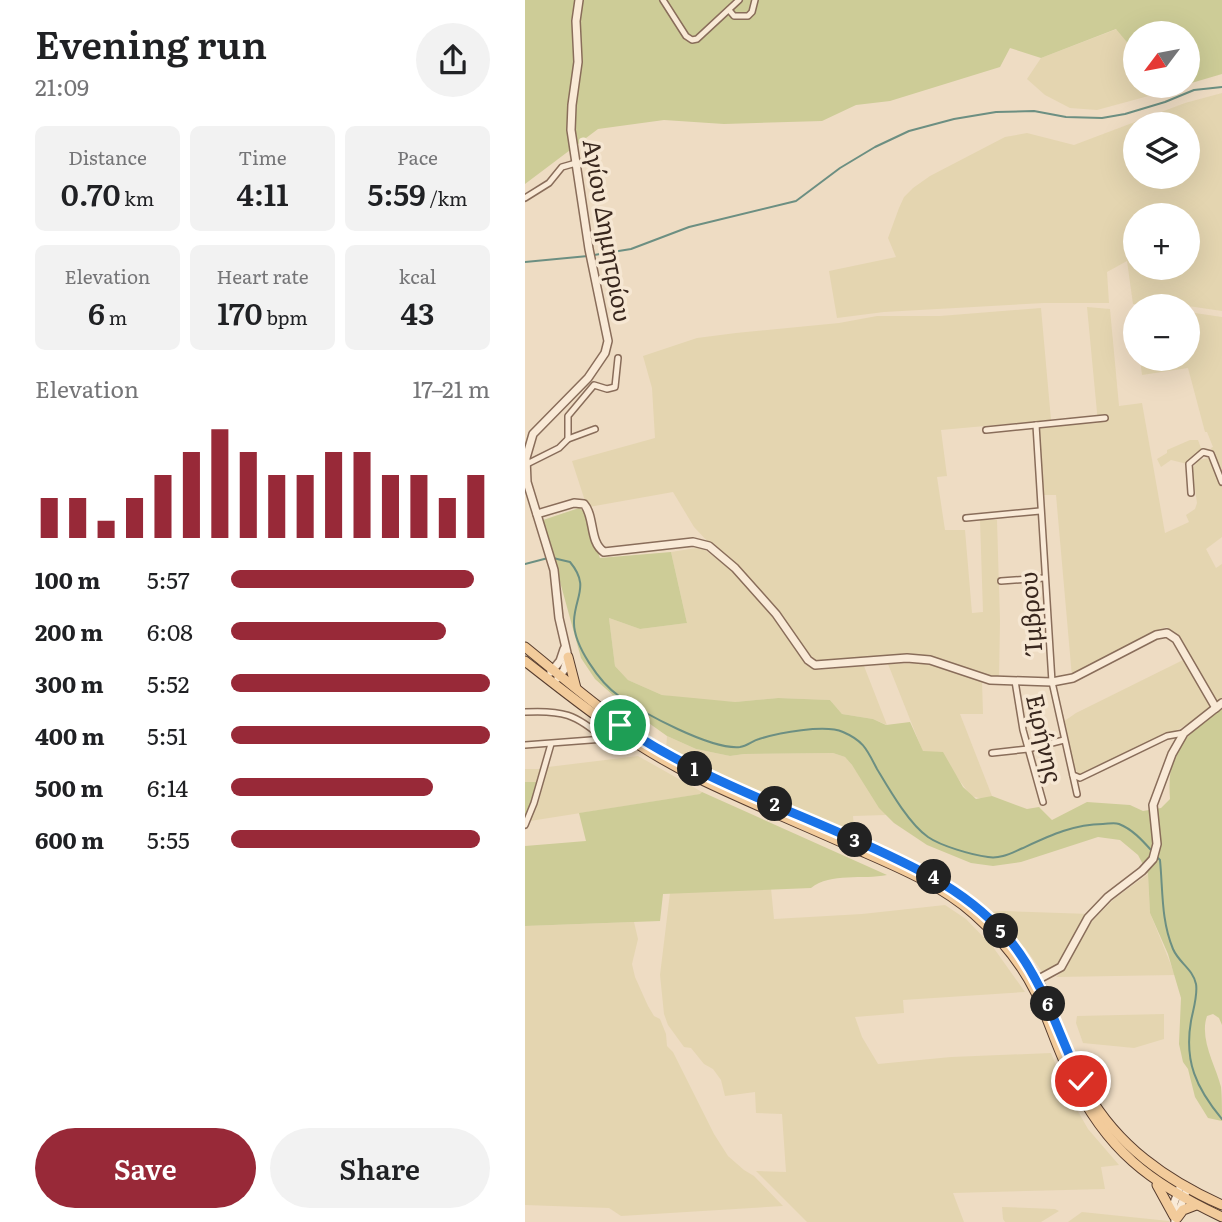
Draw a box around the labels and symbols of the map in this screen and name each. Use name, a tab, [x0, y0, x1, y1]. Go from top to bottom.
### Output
north arrow	[1123, 21, 1201, 98]
street label: Αγίου Δημητρίου	[576, 136, 642, 324]
street label: Ίμβρου	[1009, 571, 1050, 658]
street label: Ειρήνης	[1019, 690, 1073, 786]
pin	[590, 695, 650, 755]
pin: 1	[677, 752, 713, 786]
pin: 2	[757, 786, 793, 822]
pin: 3	[837, 822, 873, 858]
pin: 4	[917, 860, 951, 894]
pin: 5	[983, 914, 1019, 948]
pin: 6	[1030, 986, 1065, 1021]
pin	[1051, 1051, 1111, 1111]

